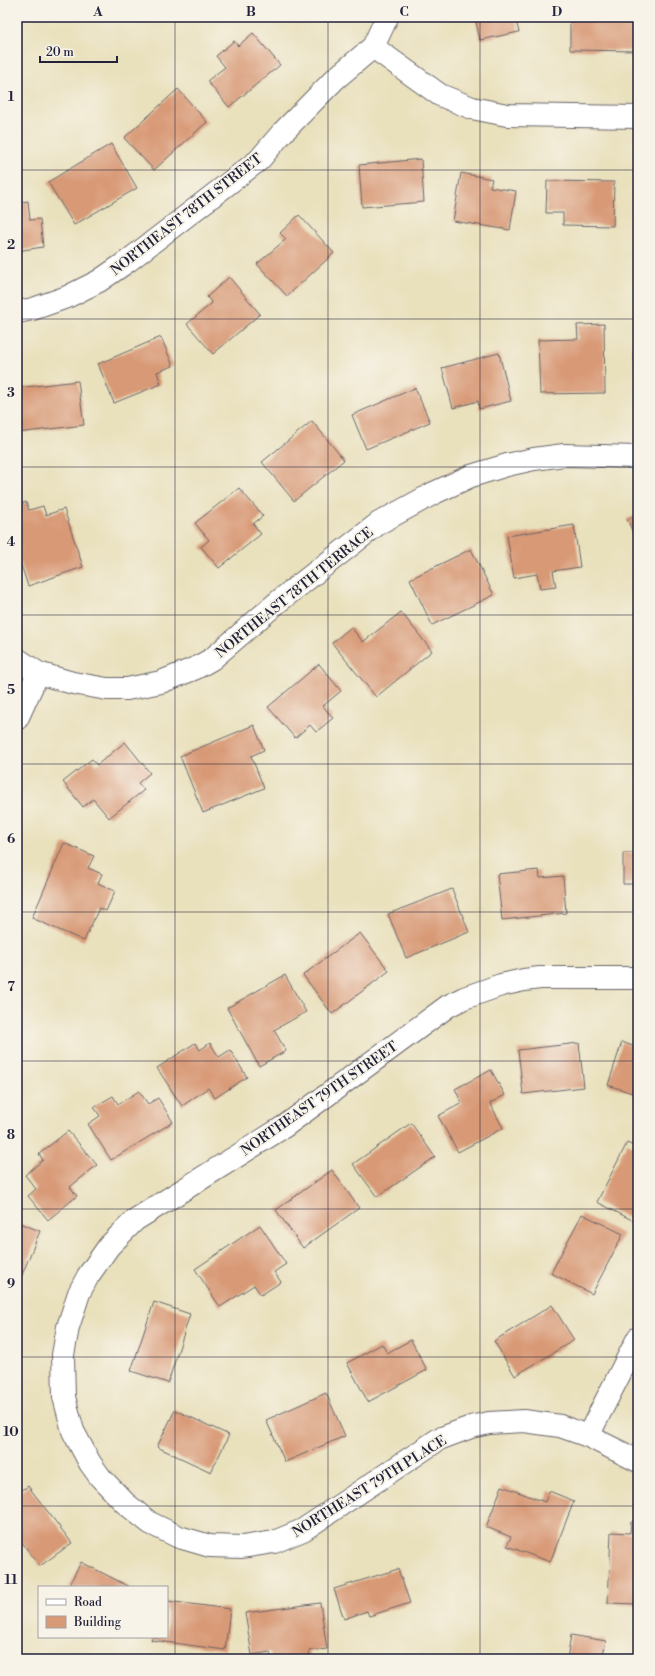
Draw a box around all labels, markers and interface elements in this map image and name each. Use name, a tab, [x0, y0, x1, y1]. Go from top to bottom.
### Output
text: A	[92, 4, 103, 20]
text: B	[246, 4, 256, 20]
text: C	[399, 4, 409, 20]
text: D	[552, 4, 562, 20]
scale bar	[40, 38, 117, 64]
text: 20 m	[46, 45, 74, 60]
text: 1	[8, 89, 15, 105]
street label: NORTHEAST 78TH STREET	[107, 150, 266, 280]
text: 2	[7, 237, 15, 253]
text: 3	[7, 385, 15, 401]
street label: NORTHEAST 78TH TERRACE	[212, 523, 377, 662]
text: 4	[7, 534, 16, 550]
text: 5	[7, 682, 15, 698]
text: 6	[7, 831, 15, 847]
text: 7	[7, 979, 15, 995]
street label: NORTHEAST 79TH STREET	[238, 1038, 402, 1160]
text: 8	[7, 1127, 15, 1143]
text: 9	[7, 1276, 15, 1292]
text: 10	[3, 1424, 19, 1440]
street label: NORTHEAST 79TH PLACE	[289, 1432, 450, 1542]
text: 11	[5, 1572, 18, 1588]
legend	[38, 1586, 168, 1638]
text: Road	[74, 1595, 102, 1610]
text: Building	[73, 1615, 122, 1630]

